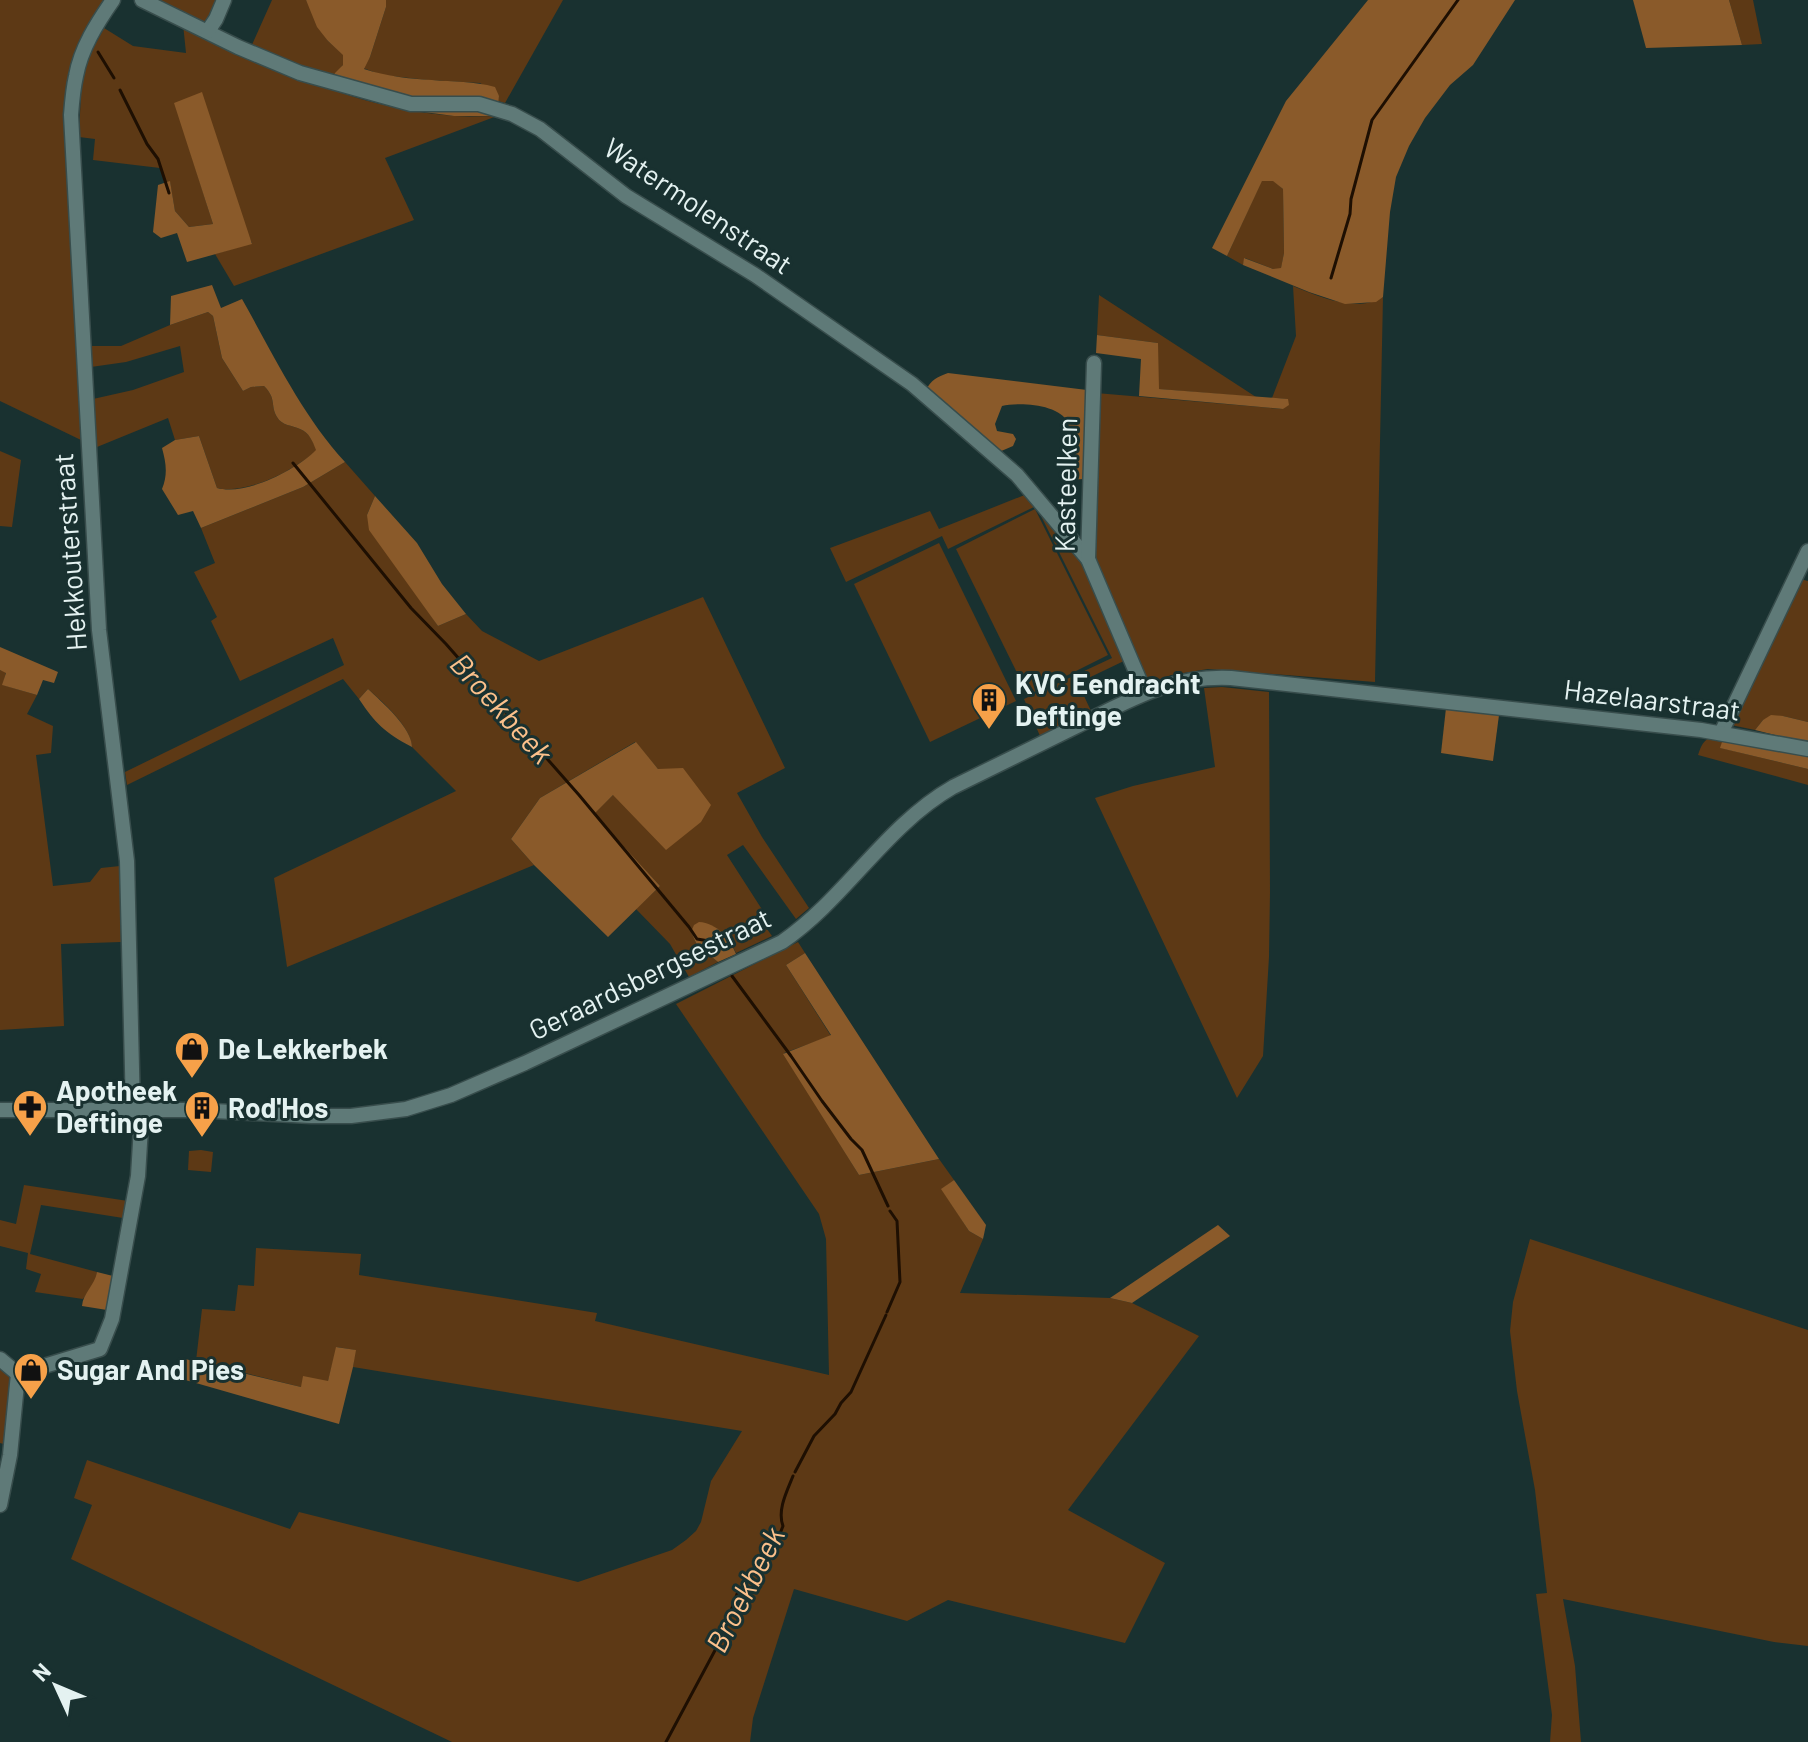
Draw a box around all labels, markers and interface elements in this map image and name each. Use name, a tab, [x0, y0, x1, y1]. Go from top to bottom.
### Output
street label: Watermolenstraat	[598, 130, 799, 281]
street label: Kasteelken	[1047, 417, 1083, 553]
street label: Hekkouterstraat	[45, 452, 93, 652]
water label: Broekbeek	[444, 645, 562, 771]
place label: KVC Eendracht Deftinge	[1015, 666, 1201, 732]
street label: Hazelaarstraat	[1562, 671, 1742, 727]
building icon: KVC Eendracht Deftinge	[970, 681, 1008, 731]
street label: Geraardsbergsestraat	[523, 900, 776, 1046]
shop icon: De Lekkerbek	[173, 1030, 211, 1080]
place label: De Lekkerbek	[218, 1031, 388, 1065]
place label: Apotheek Deftinge	[56, 1073, 177, 1139]
pharmacy icon: Apotheek Deftinge	[11, 1088, 49, 1138]
building icon: Rod'Hos	[183, 1089, 221, 1139]
place label: Rod'Hos	[228, 1090, 328, 1124]
shop icon: Sugar And Pies	[12, 1351, 50, 1401]
place label: Sugar And Pies	[57, 1352, 244, 1386]
water label: Broekbeek	[697, 1520, 791, 1658]
north arrow	[16, 1646, 96, 1726]
text: N	[26, 1657, 55, 1686]

